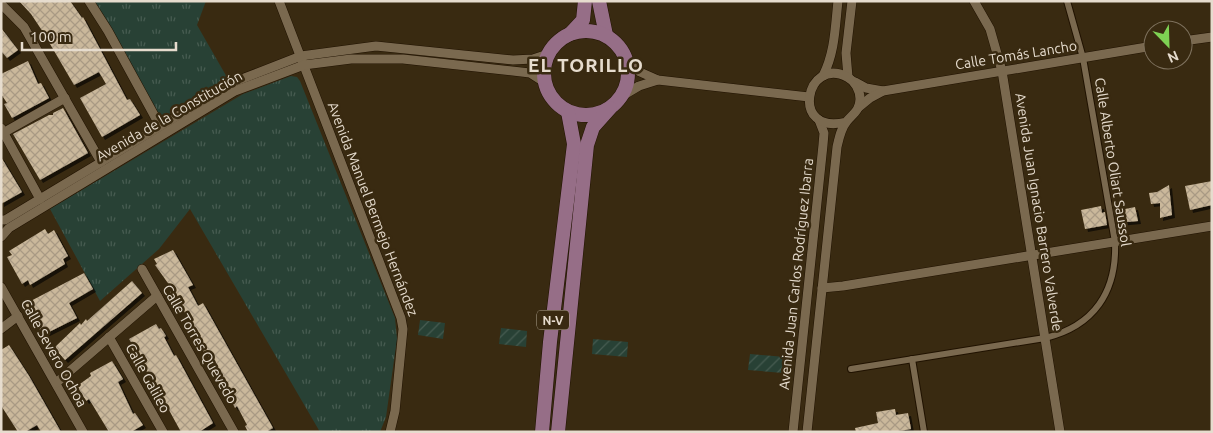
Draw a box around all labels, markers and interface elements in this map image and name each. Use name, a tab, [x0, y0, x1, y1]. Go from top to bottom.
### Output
scale bar	[22, 20, 176, 52]
north arrow	[1143, 20, 1193, 70]
text: 100 m	[30, 28, 72, 45]
street label: Calle Tomás Lancho	[954, 37, 1078, 73]
text: N	[1165, 48, 1181, 66]
district label: EL TORILLO	[528, 54, 644, 76]
street label: Avenida de la Constitución	[93, 68, 245, 164]
street label: Calle Alberto Oliart Saussol	[1092, 76, 1134, 248]
street label: Avenida Juan Ignacio Barrero Valverde	[1012, 92, 1066, 332]
street label: Avenida Manuel Bermejo Hernández	[325, 100, 421, 318]
street label: Avenida Juan Carlos Rodríguez Ibarra	[776, 157, 816, 391]
street label: Calle Torres Quevedo	[159, 282, 241, 406]
street label: Calle Severo Ochoa	[18, 296, 90, 410]
road number: N-V	[537, 310, 569, 330]
street label: Calle Galileo	[122, 340, 174, 416]

